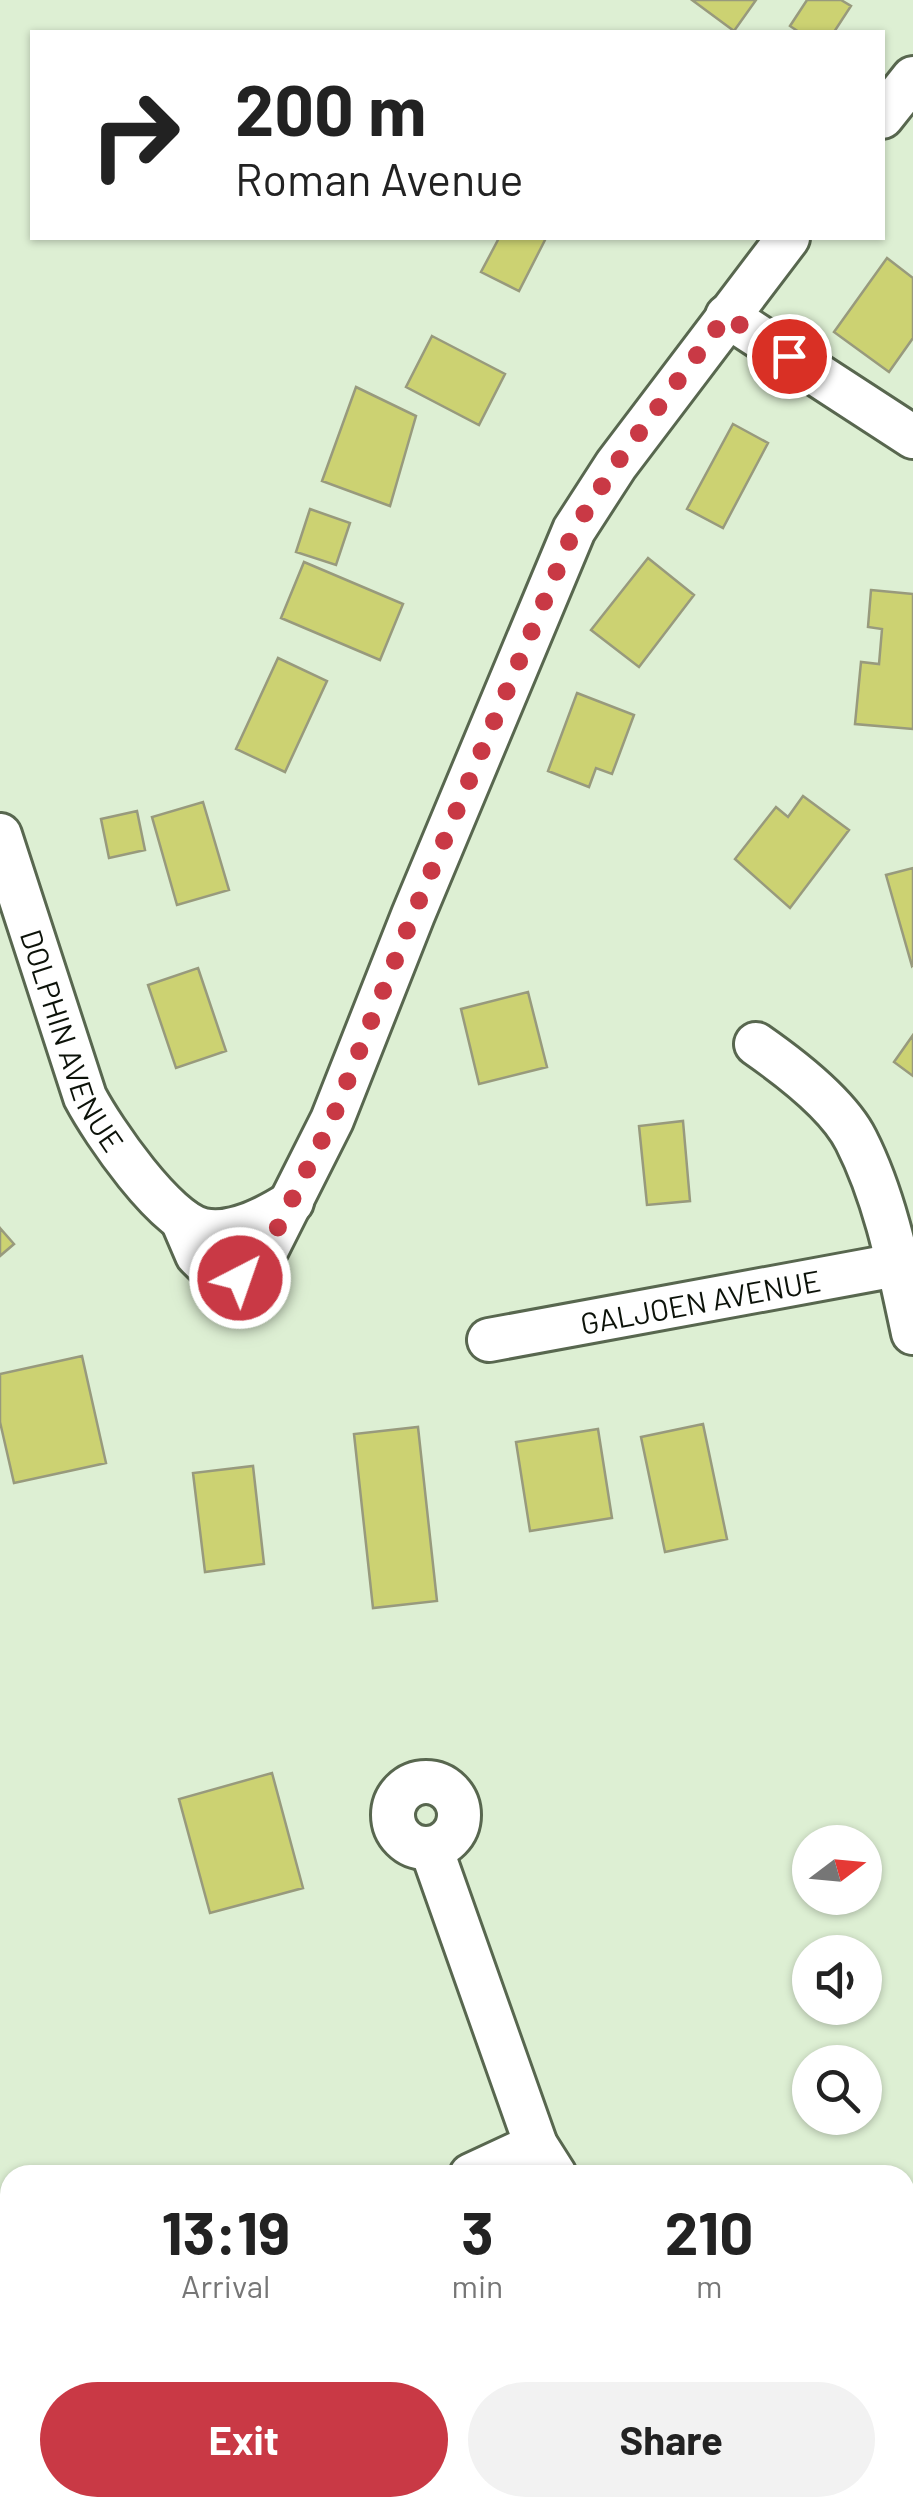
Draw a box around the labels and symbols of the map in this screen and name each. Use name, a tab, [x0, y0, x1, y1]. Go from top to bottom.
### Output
pin	[747, 314, 832, 399]
street label: DOLPHIN AVENUE	[14, 925, 132, 1158]
position arrow	[188, 1226, 292, 1330]
street label: GALJOEN AVENUE	[577, 1261, 824, 1341]
north arrow	[792, 1825, 882, 1915]

